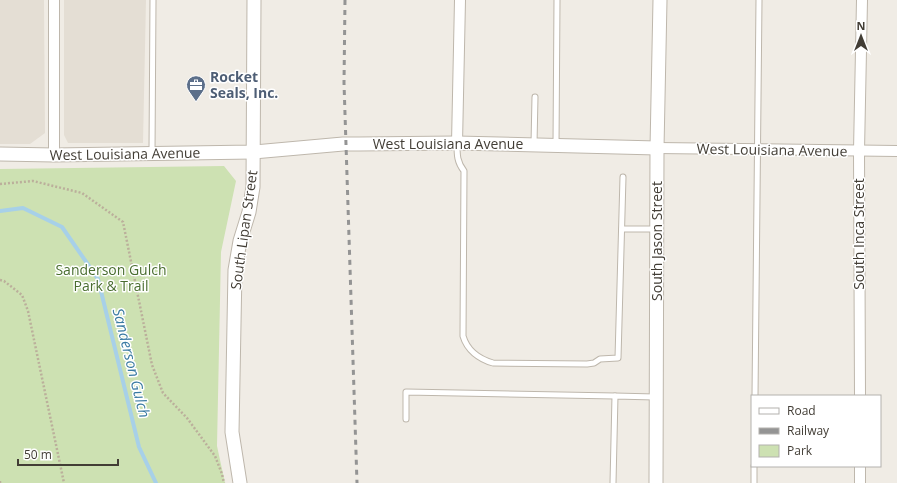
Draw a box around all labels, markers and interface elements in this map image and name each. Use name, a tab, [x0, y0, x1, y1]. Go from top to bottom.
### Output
north arrow	[841, 16, 881, 56]
text: N	[857, 18, 865, 33]
place label: Rocket Seals, Inc.	[210, 67, 278, 102]
office icon: Rocket Seals, Inc.	[185, 74, 207, 102]
street label: West Louisiana Avenue	[373, 134, 523, 153]
street label: West Louisiana Avenue	[697, 139, 848, 160]
street label: West Louisiana Avenue	[50, 143, 201, 164]
street label: South Lipan Street	[226, 169, 261, 291]
street label: South Inca Street	[849, 178, 868, 290]
street label: South Jason Street	[647, 181, 666, 301]
park label: Sanderson Gulch Park & Trail	[55, 260, 167, 295]
water label: Sanderson Gulch	[109, 306, 155, 420]
legend	[751, 395, 881, 467]
text: Road	[787, 402, 816, 419]
text: Railway	[787, 422, 830, 439]
scale bar	[18, 441, 118, 467]
text: Park	[787, 442, 813, 459]
text: 50 m	[24, 446, 52, 463]

